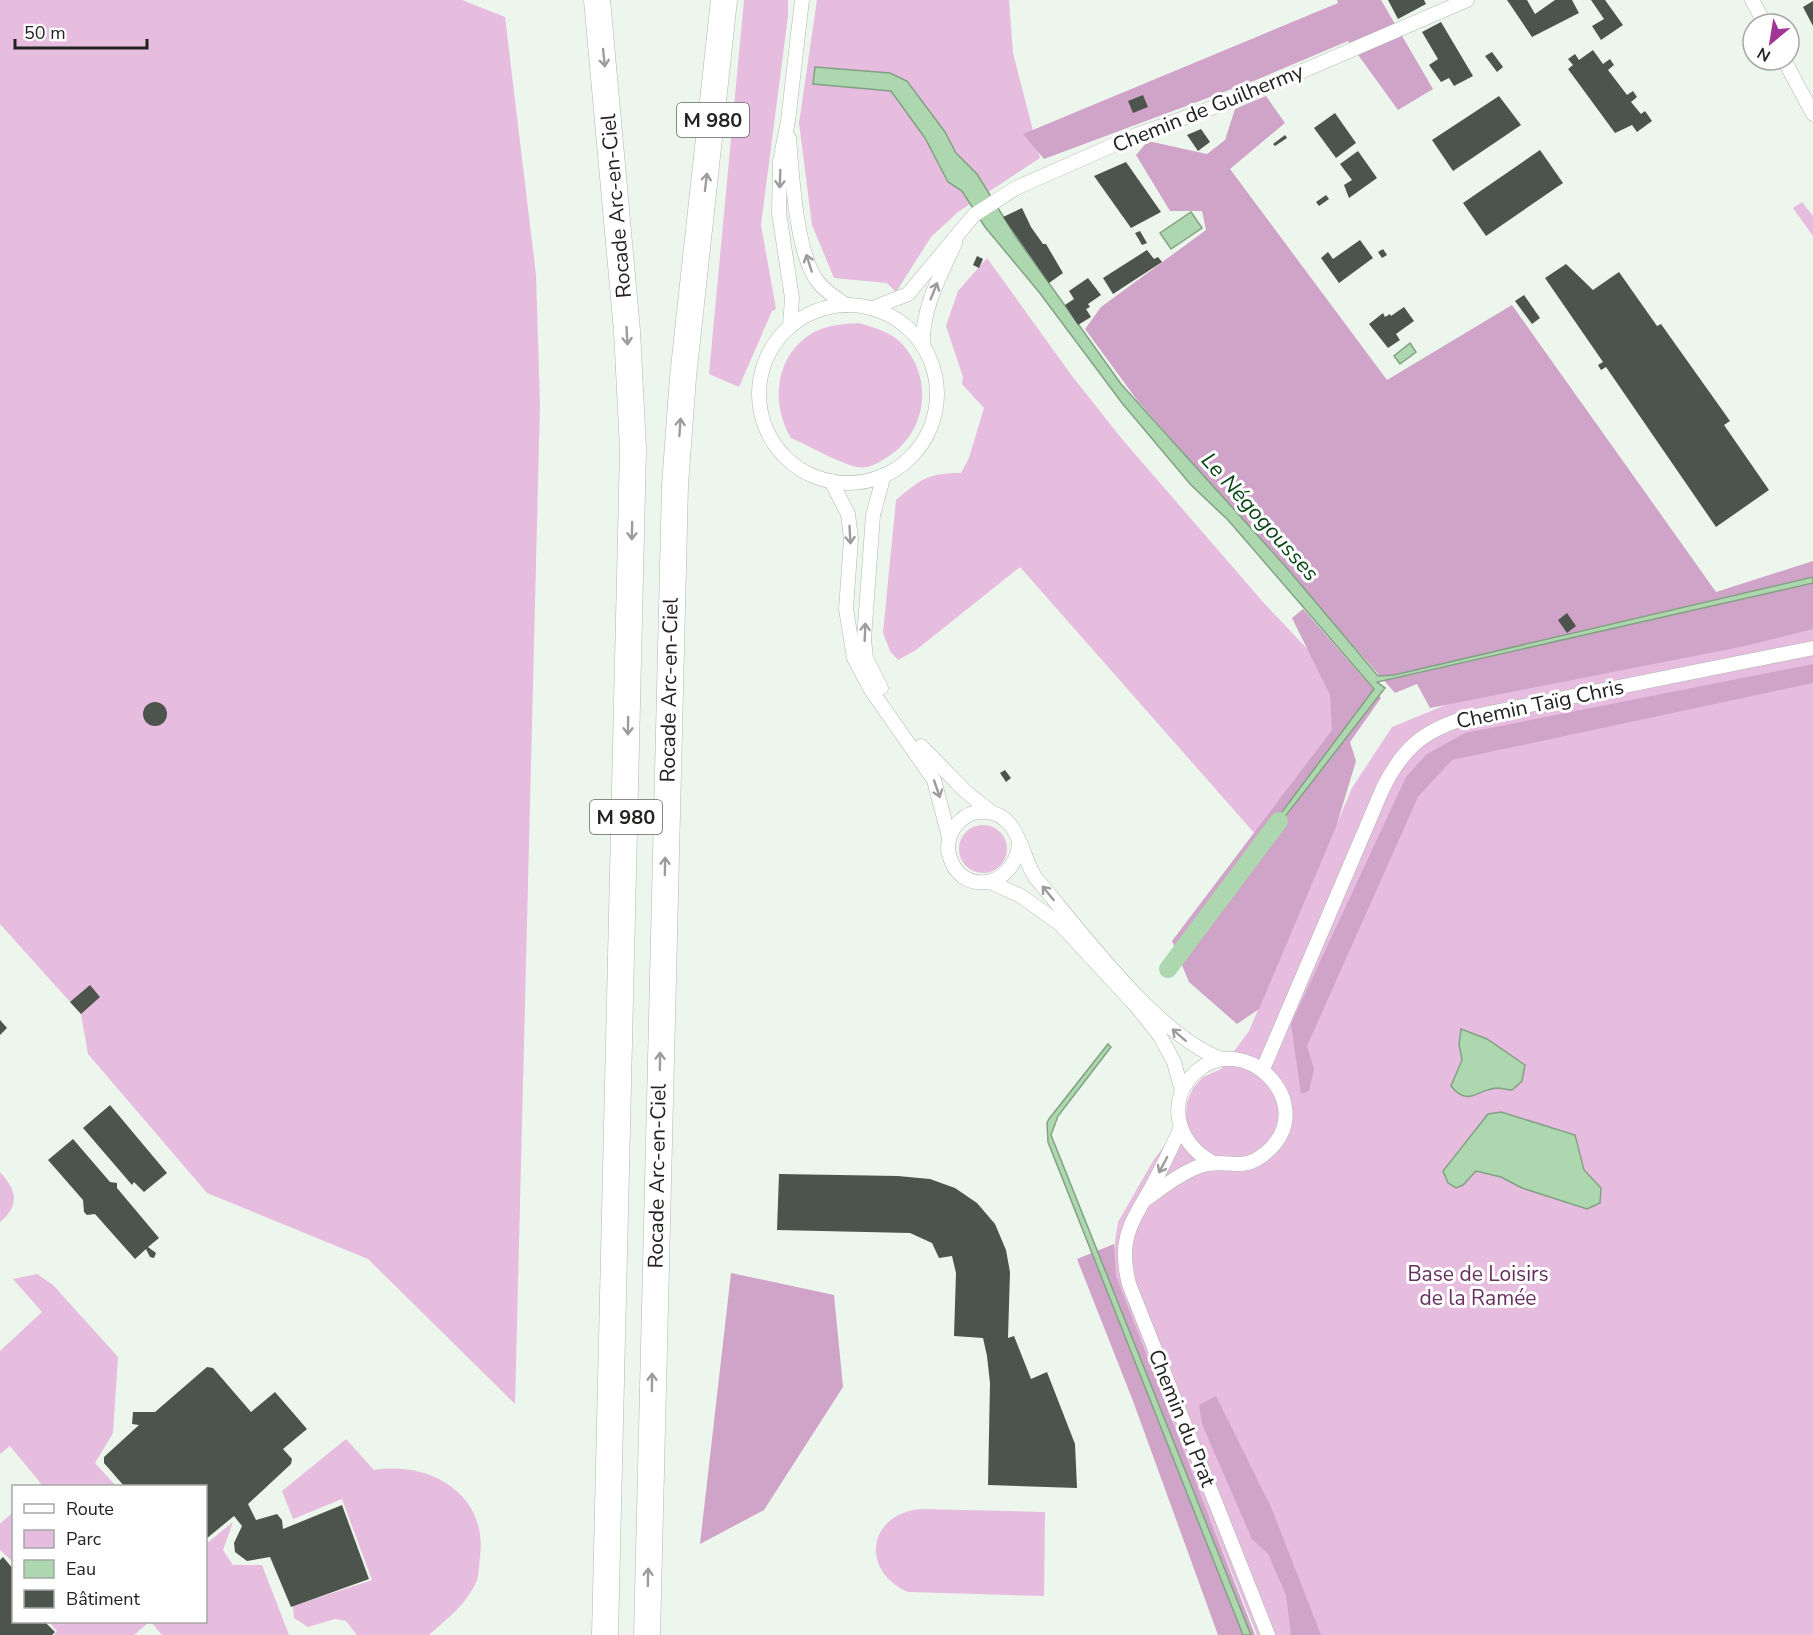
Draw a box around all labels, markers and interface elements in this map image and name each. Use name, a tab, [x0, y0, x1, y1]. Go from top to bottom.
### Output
scale bar	[15, 12, 147, 50]
north arrow	[1741, 12, 1801, 72]
text: 50 m	[24, 21, 66, 45]
text: N	[1753, 42, 1775, 67]
one-way arrow	[599, 48, 610, 68]
street label: Chemin de Guilhermy	[1108, 57, 1308, 159]
road number: M 980	[677, 103, 749, 137]
street label: Rocade Arc-en-Ciel	[594, 112, 638, 299]
one-way arrow	[774, 168, 785, 188]
one-way arrow	[700, 172, 711, 192]
one-way arrow	[803, 254, 814, 273]
one-way arrow	[929, 282, 940, 300]
one-way arrow	[622, 326, 633, 346]
one-way arrow	[674, 417, 685, 437]
water label: Le Négogousses	[1194, 446, 1326, 588]
one-way arrow	[626, 521, 638, 541]
one-way arrow	[845, 525, 856, 545]
street label: Rocade Arc-en-Ciel	[653, 597, 685, 783]
one-way arrow	[859, 623, 870, 643]
street label: Chemin Taïg Chris	[1454, 673, 1626, 735]
one-way arrow	[623, 715, 634, 735]
one-way arrow	[932, 779, 943, 798]
road number: M 980	[590, 800, 662, 834]
one-way arrow	[659, 856, 670, 876]
one-way arrow	[1042, 885, 1055, 901]
one-way arrow	[1172, 1028, 1187, 1042]
one-way arrow	[654, 1051, 666, 1071]
street label: Rocade Arc-en-Ciel	[641, 1083, 673, 1269]
one-way arrow	[1157, 1156, 1169, 1173]
park label: Base de Loisirs de la Ramée	[1407, 1260, 1549, 1312]
street label: Chemin du Prat	[1142, 1345, 1223, 1491]
one-way arrow	[647, 1372, 658, 1392]
legend	[12, 1485, 207, 1623]
text: Route	[66, 1497, 114, 1521]
text: Parc	[66, 1527, 101, 1551]
text: Eau	[66, 1557, 96, 1581]
one-way arrow	[642, 1567, 654, 1587]
text: Bâtiment	[66, 1587, 140, 1611]

